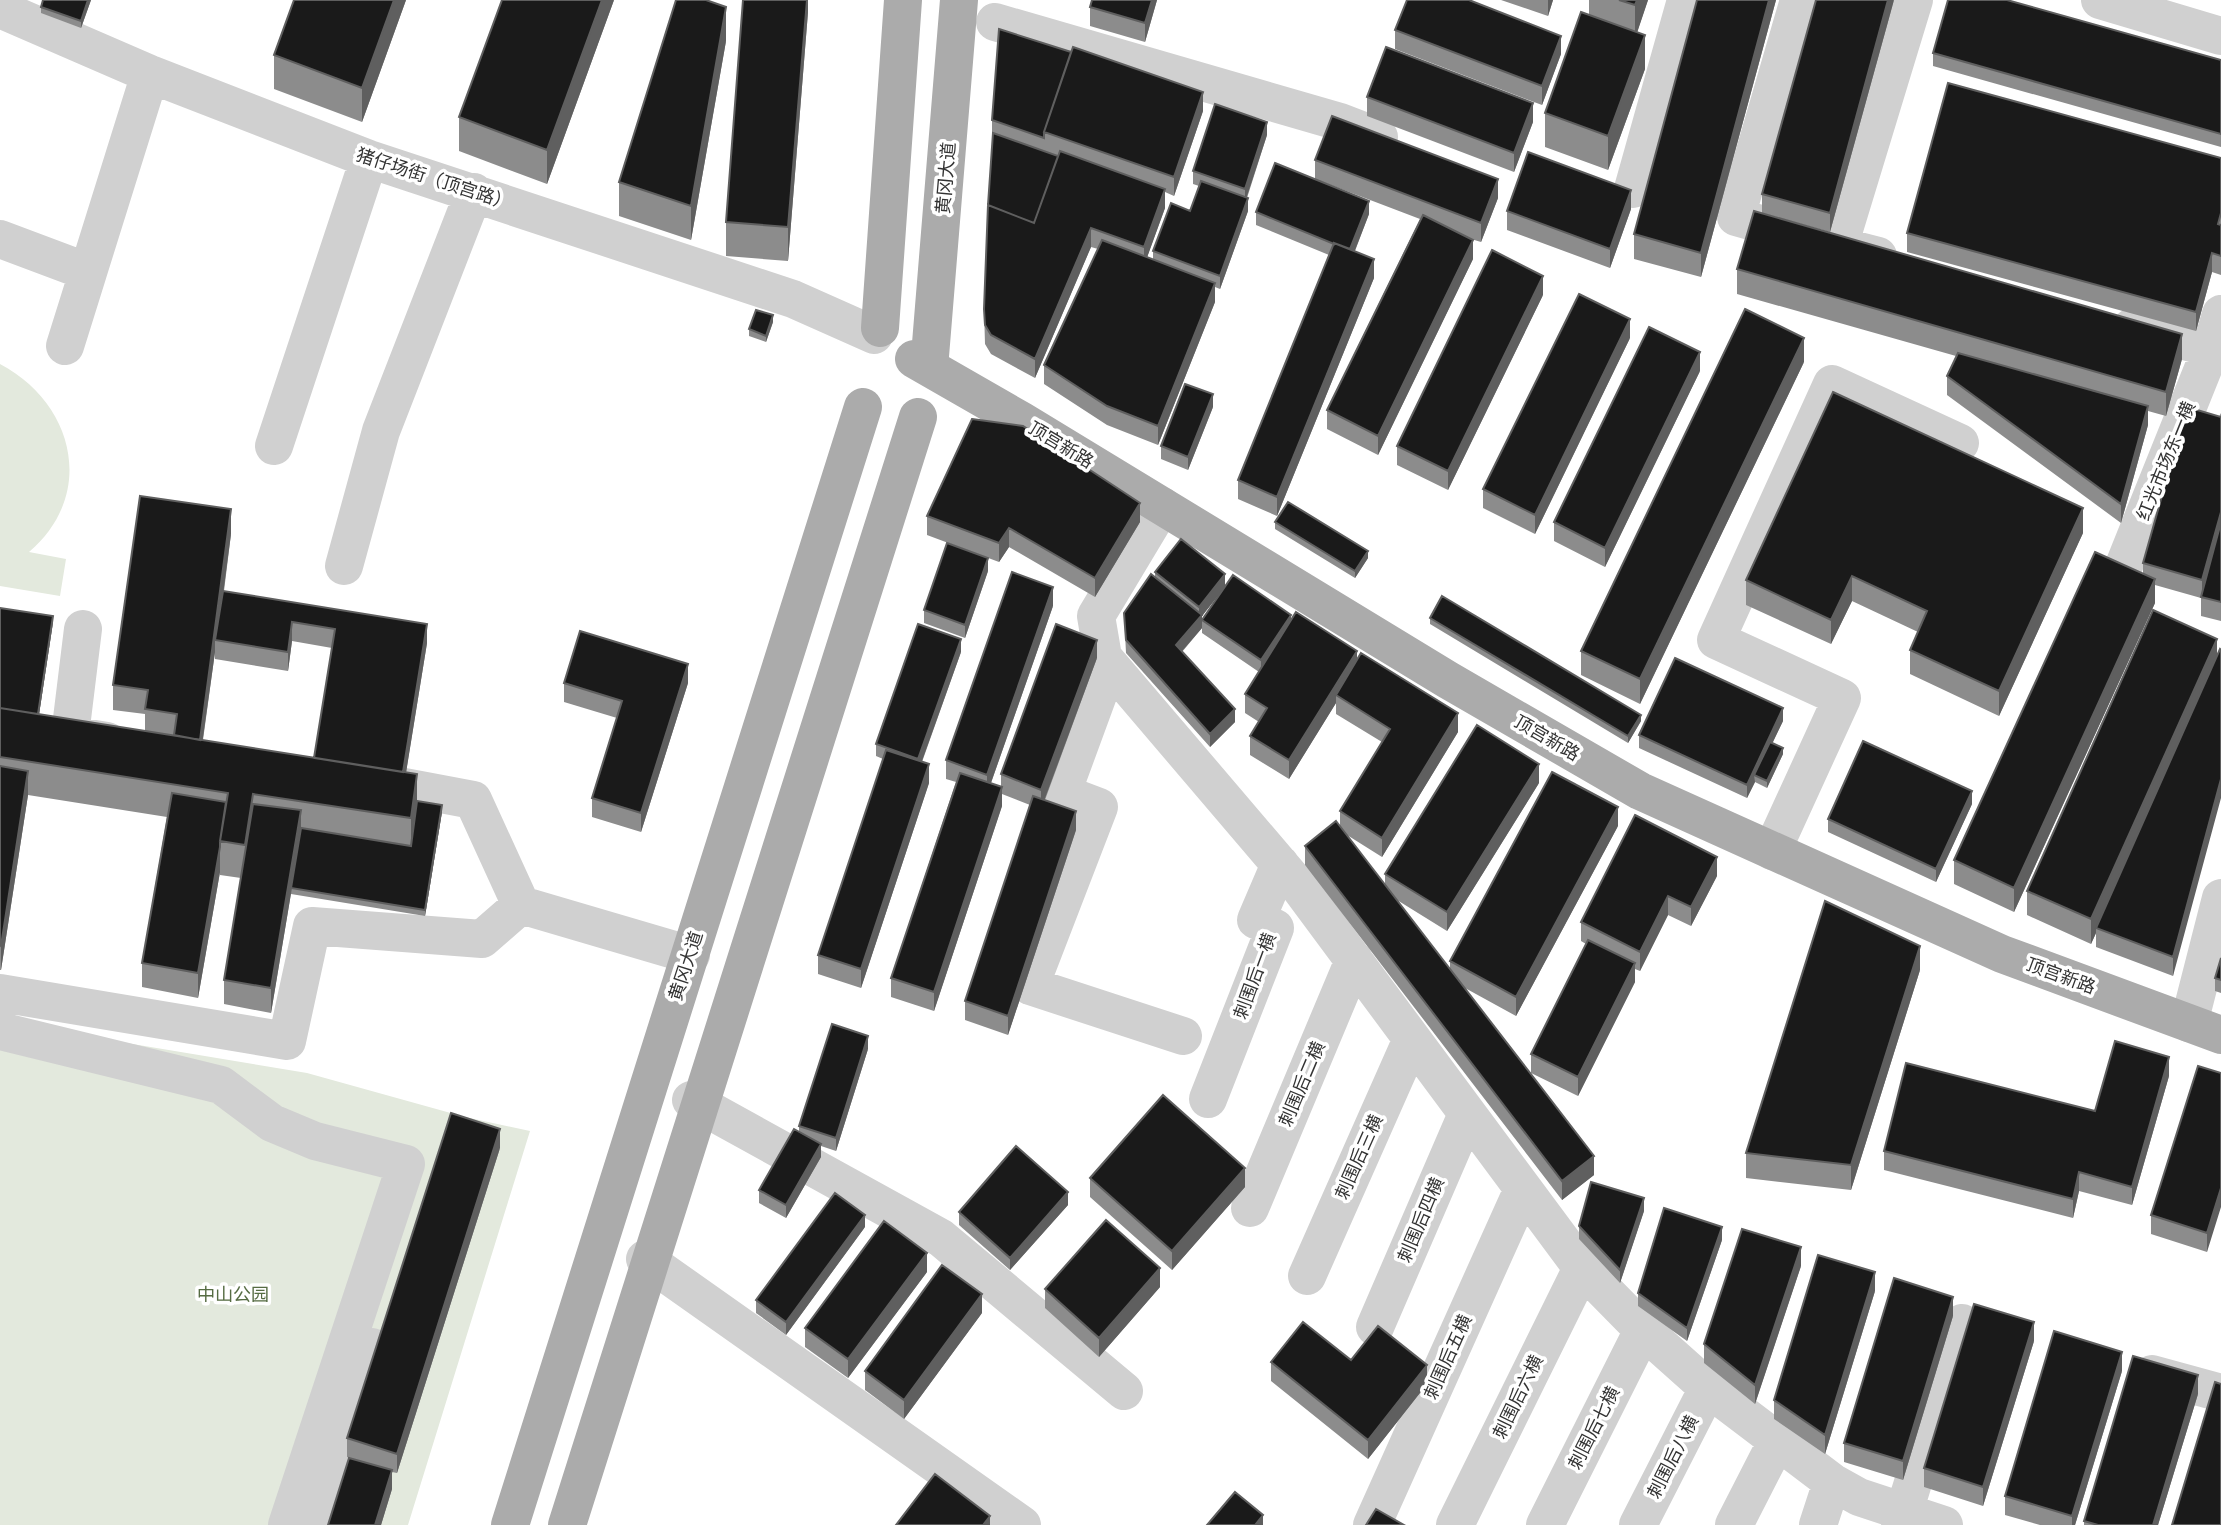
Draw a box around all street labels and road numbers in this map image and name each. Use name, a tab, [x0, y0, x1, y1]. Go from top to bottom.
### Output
street label: 黄冈大道	[931, 141, 959, 215]
street label: 猪仔场街（顶宫路）	[354, 143, 515, 214]
street label: 红光市场东一横	[2131, 398, 2199, 523]
street label: 顶宫新路	[1025, 416, 1098, 472]
street label: 顶宫新路	[1511, 710, 1584, 765]
street label: 黄冈大道	[663, 928, 707, 1003]
street label: 刺围后一横	[1228, 930, 1280, 1022]
street label: 顶宫新路	[2024, 952, 2099, 998]
street label: 刺围后二横	[1273, 1038, 1329, 1129]
street label: 刺围后三横	[1330, 1111, 1386, 1202]
street label: 刺围后四横	[1392, 1174, 1448, 1265]
street label: 刺围后五横	[1419, 1311, 1475, 1402]
street label: 刺围后六横	[1487, 1351, 1547, 1442]
street label: 刺围后七横	[1563, 1382, 1623, 1473]
street label: 刺围后八横	[1642, 1411, 1702, 1502]

